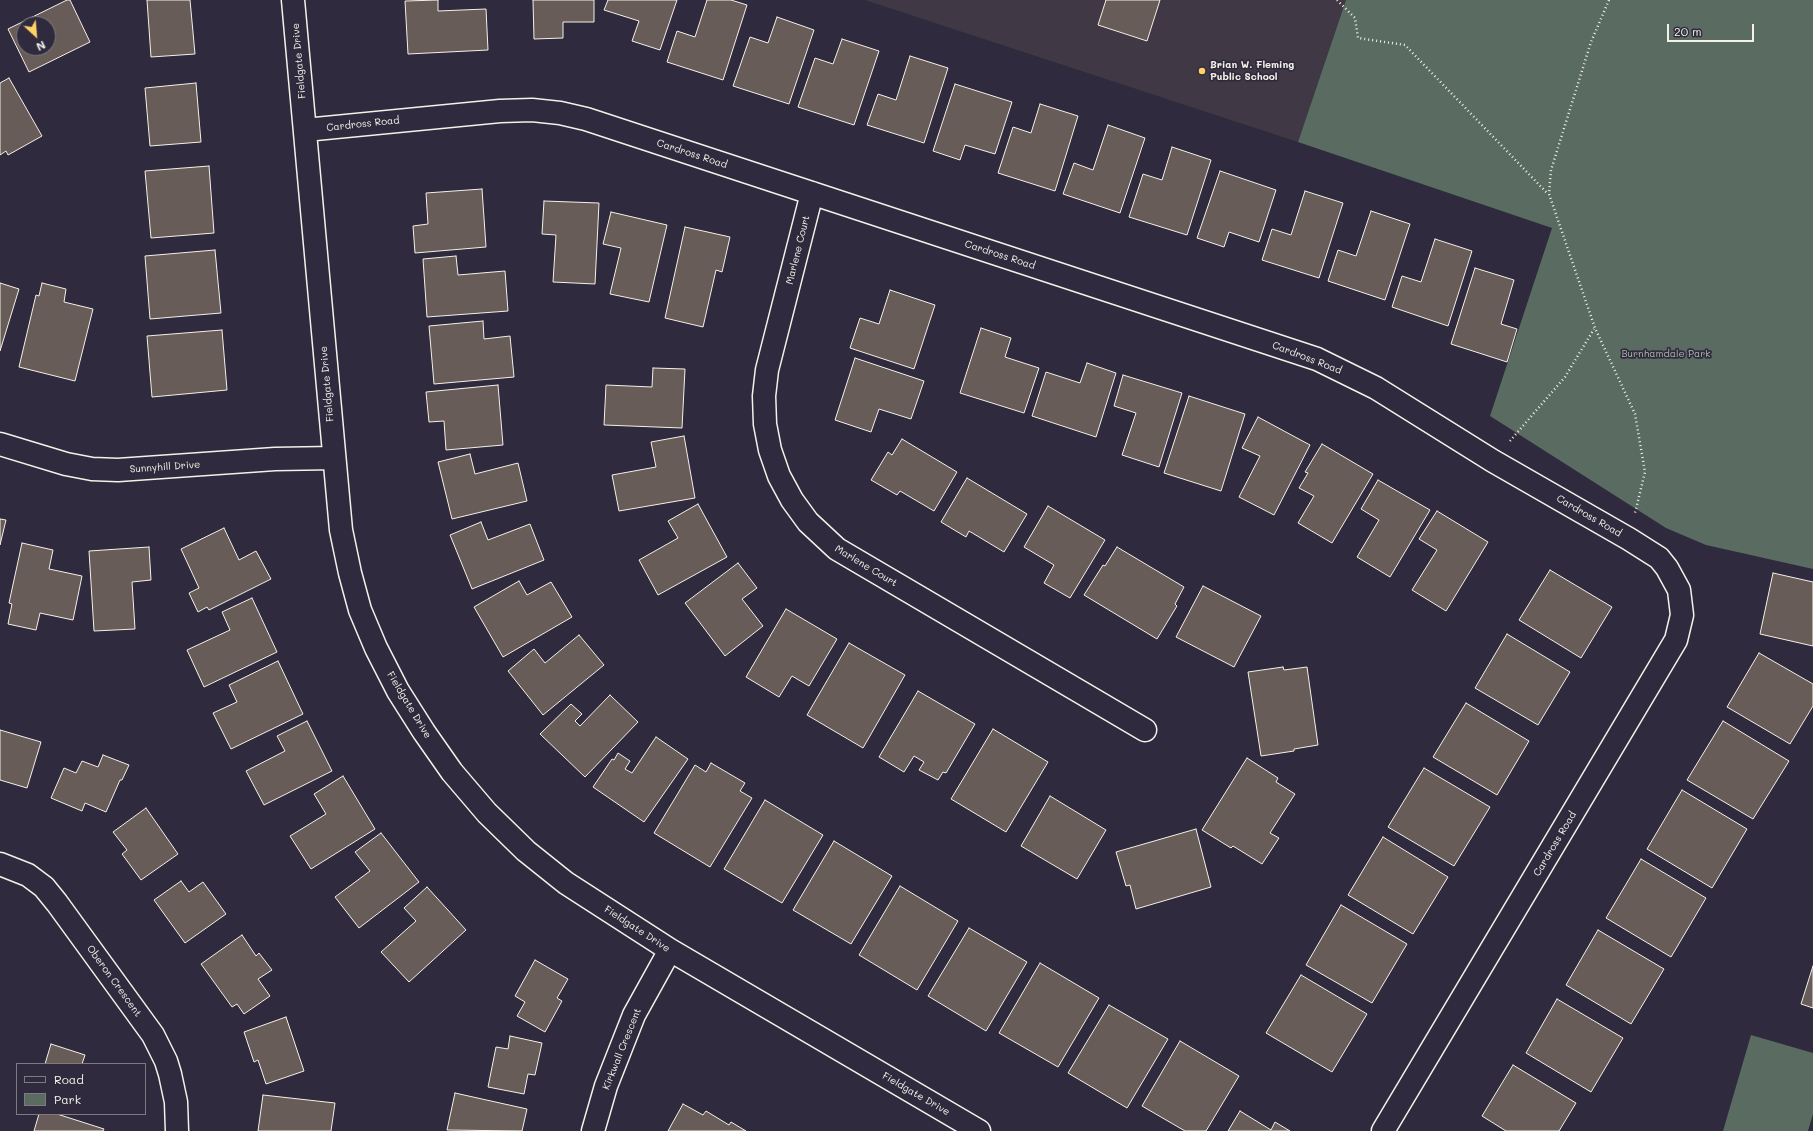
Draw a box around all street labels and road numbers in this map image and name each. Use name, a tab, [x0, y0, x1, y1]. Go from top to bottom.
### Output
street label: Fieldgate Drive	[290, 23, 308, 99]
street label: Cardross Road	[326, 114, 400, 134]
street label: Cardross Road	[655, 137, 729, 171]
street label: Marlene Court	[784, 214, 812, 286]
street label: Cardross Road	[963, 238, 1037, 272]
street label: Cardross Road	[1271, 339, 1343, 377]
street label: Fieldgate Drive	[318, 346, 336, 422]
street label: Sunnyhill Drive	[129, 459, 201, 475]
street label: Cardross Road	[1554, 492, 1624, 540]
street label: Marlene Court	[833, 543, 899, 589]
street label: Fieldgate Drive	[384, 669, 434, 741]
street label: Cardross Road	[1531, 809, 1579, 879]
street label: Fieldgate Drive	[602, 903, 672, 955]
street label: Oberon Crescent	[84, 943, 144, 1019]
street label: Kirkwall Crescent	[600, 1006, 644, 1092]
street label: Fieldgate Drive	[880, 1070, 952, 1118]

